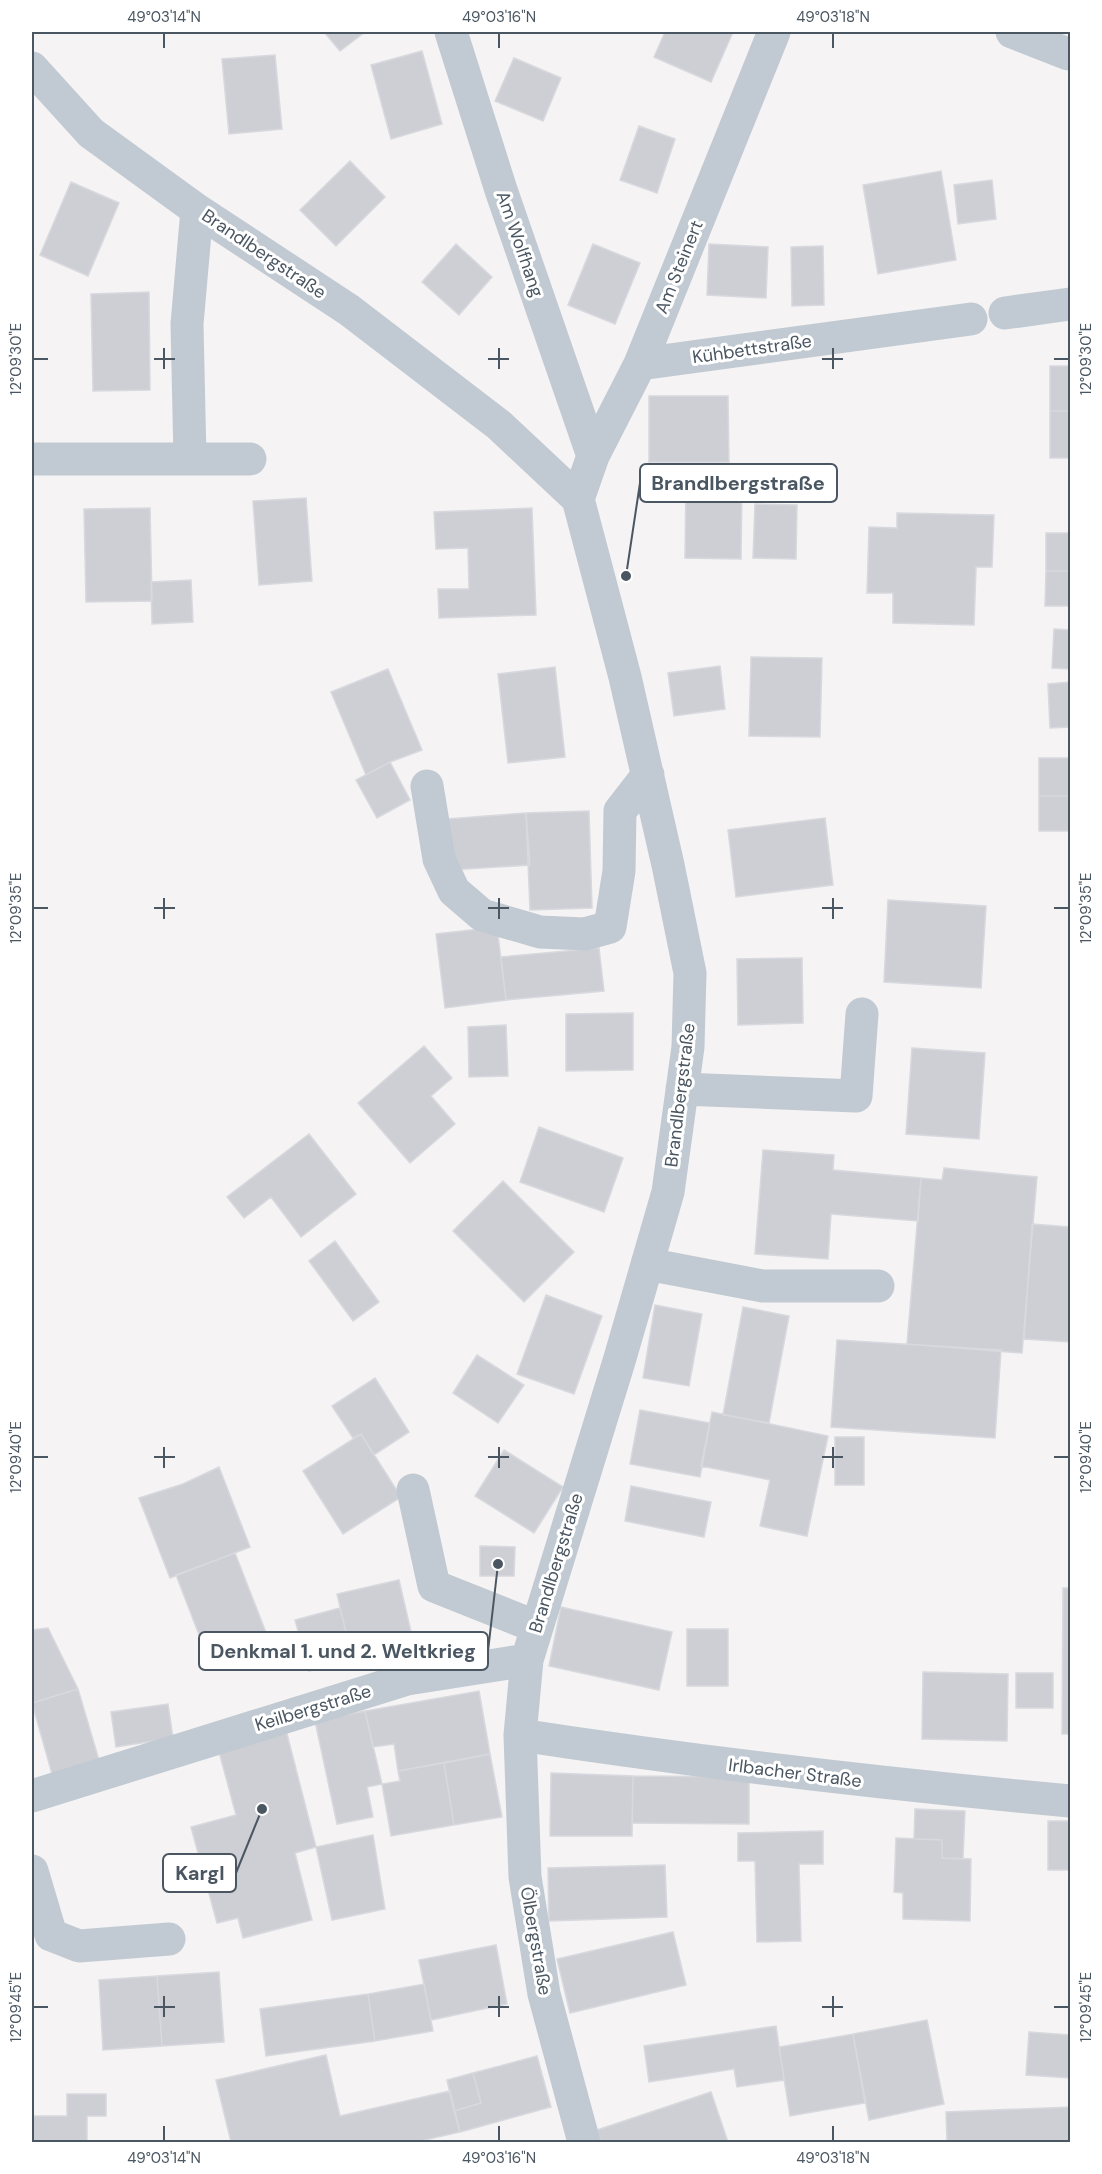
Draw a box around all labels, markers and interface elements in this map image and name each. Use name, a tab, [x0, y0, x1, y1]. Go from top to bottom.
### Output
text: 49°03'14"N	[127, 7, 201, 27]
text: 49°03'16"N	[462, 7, 536, 27]
text: 49°03'18"N	[796, 7, 870, 27]
street label: Am Wolfhang	[491, 188, 549, 300]
street label: Brandlbergstraße	[197, 204, 331, 304]
street label: Am Steinert	[649, 217, 709, 317]
text: 12°09'30"E	[6, 323, 26, 395]
text: 12°09'30"E	[1076, 323, 1096, 395]
street label: Kühbettstraße	[691, 329, 813, 369]
callout: Brandlbergstraße	[640, 464, 837, 502]
text: Brandlbergstraße	[651, 470, 825, 496]
text: 12°09'35"E	[6, 872, 26, 944]
text: 12°09'35"E	[1076, 872, 1096, 944]
street label: Brandlbergstraße	[659, 1022, 701, 1168]
text: 12°09'40"E	[6, 1421, 26, 1493]
text: 12°09'40"E	[1076, 1421, 1096, 1493]
street label: Brandlbergstraße	[523, 1490, 589, 1636]
callout: Denkmal 1. und 2. Weltkrieg	[199, 1632, 488, 1670]
text: Denkmal 1. und 2. Weltkrieg	[210, 1638, 476, 1664]
street label: Keilbergstraße	[252, 1679, 374, 1737]
street label: Irlbacher Straße	[727, 1753, 863, 1793]
callout: Kargl	[163, 1854, 236, 1892]
text: Kargl	[175, 1860, 225, 1886]
street label: Ölbergstraße	[515, 1885, 557, 1997]
text: 12°09'45"E	[6, 1972, 26, 2042]
text: 12°09'45"E	[1076, 1972, 1096, 2042]
text: 49°03'14"N	[127, 2148, 201, 2168]
text: 49°03'16"N	[462, 2148, 536, 2168]
text: 49°03'18"N	[796, 2148, 870, 2168]

